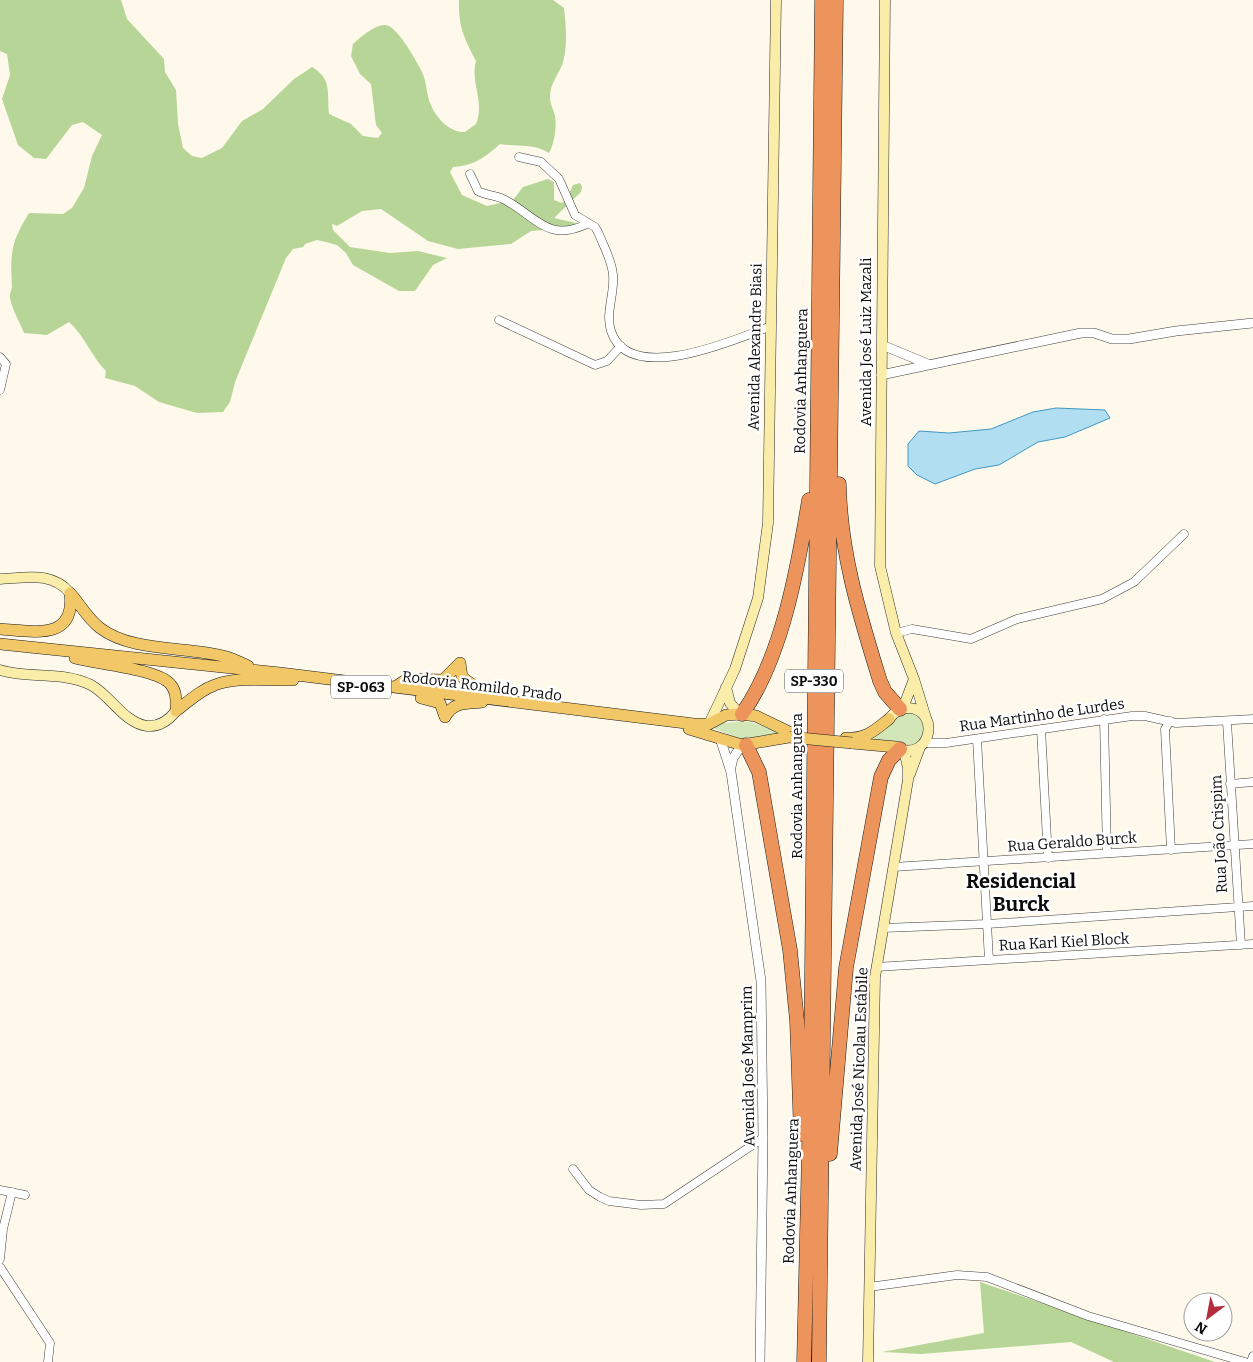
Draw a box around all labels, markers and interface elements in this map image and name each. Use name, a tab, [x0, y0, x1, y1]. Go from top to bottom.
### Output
street label: Avenida José Luiz Mazali	[857, 257, 875, 426]
street label: Avenida Alexandre Biasi	[745, 263, 765, 431]
street label: Rodovia Anhanguera	[791, 308, 811, 454]
street label: Rodovia Romildo Prado	[401, 667, 563, 705]
road number: SP-330	[785, 669, 843, 692]
road number: SP-063	[331, 676, 391, 699]
street label: Rua Martinho de Lurdes	[958, 695, 1126, 735]
street label: Rodovia Anhanguera	[788, 713, 806, 859]
street label: Rua João Crispim	[1207, 774, 1231, 894]
street label: Rua Geraldo Burck	[1007, 828, 1138, 855]
district label: Residencial Burck	[966, 869, 1076, 916]
street label: Rua Karl Kiel Block	[998, 930, 1130, 954]
street label: Avenida José Nicolau Estábile	[846, 967, 872, 1171]
street label: Avenida José Mamprim	[738, 985, 758, 1147]
street label: Rodovia Anhanguera	[779, 1118, 803, 1264]
north arrow	[1183, 1292, 1233, 1342]
text: N	[1192, 1317, 1210, 1338]

